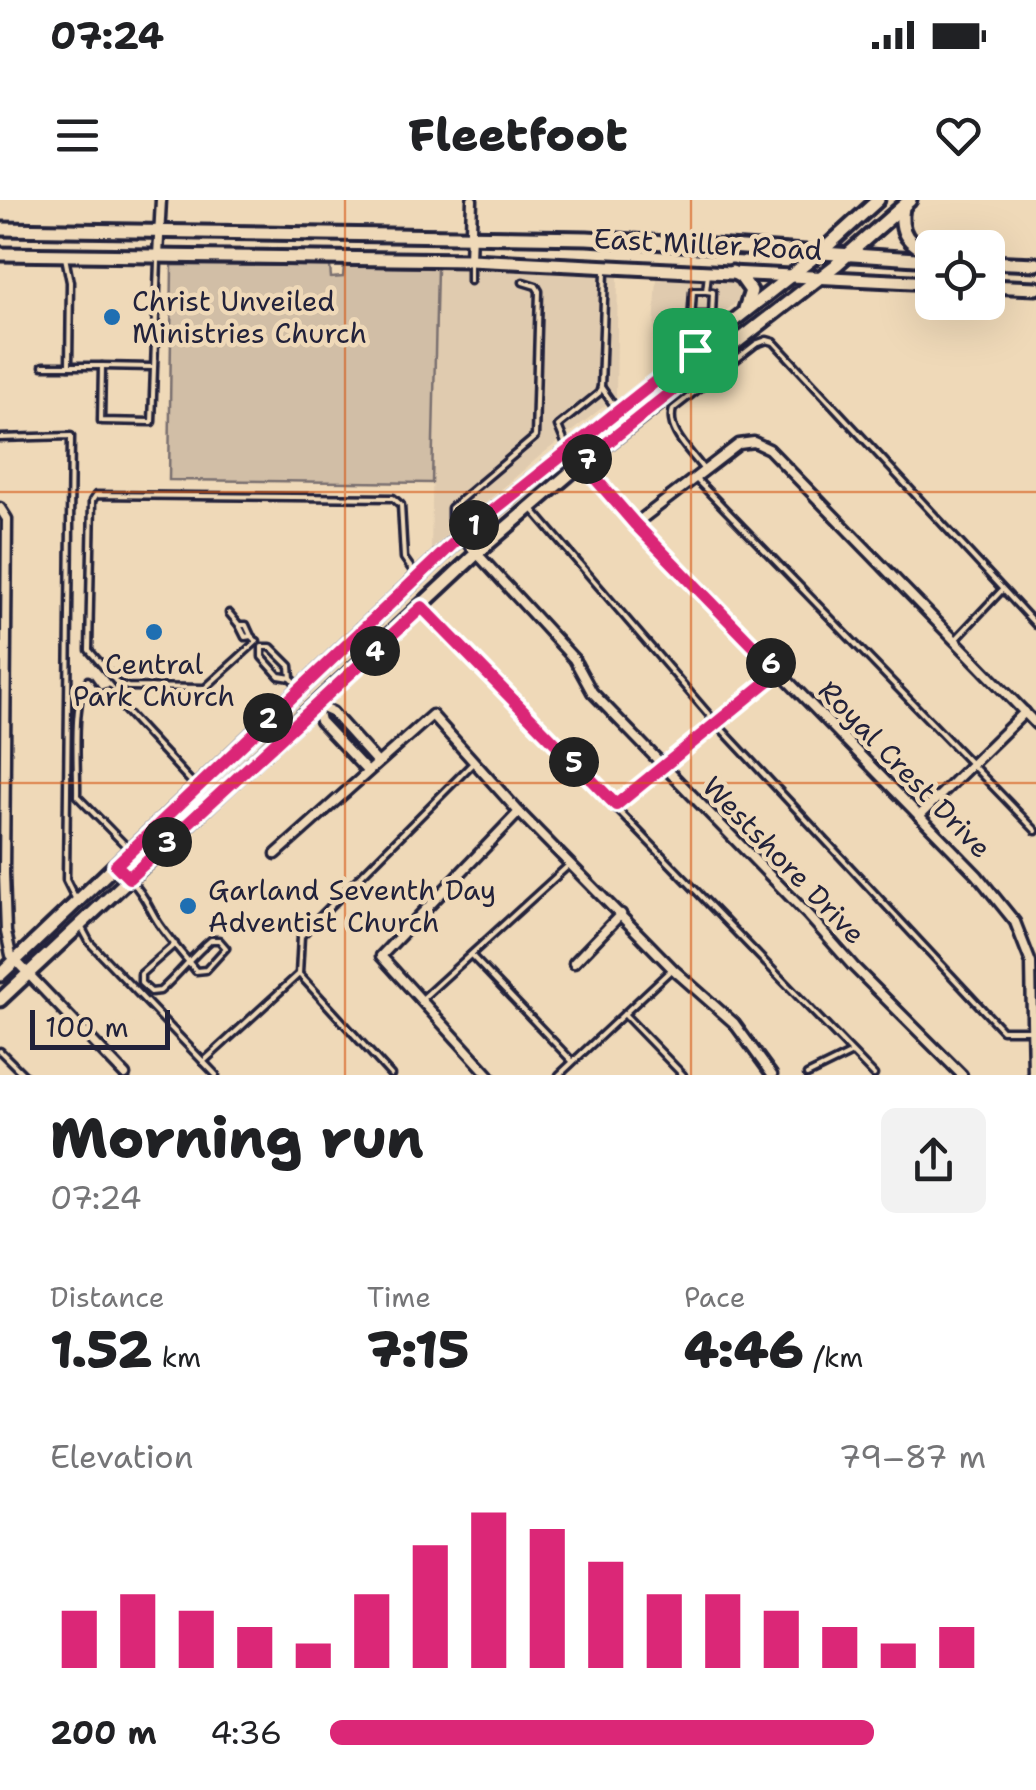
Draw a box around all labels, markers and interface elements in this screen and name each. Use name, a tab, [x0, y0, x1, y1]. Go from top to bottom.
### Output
text: 07:24	[50, 10, 164, 61]
text: Fleetfoot	[408, 105, 628, 165]
icon: menu	[50, 108, 105, 163]
icon: heart	[931, 108, 986, 163]
street label: East Miller Road	[593, 219, 823, 269]
map controls	[915, 230, 1005, 320]
button: locate	[915, 230, 1005, 320]
place label: Christ Unveiled Ministries Church	[132, 282, 367, 352]
marker: Christ Unveiled Ministries Church	[101, 306, 123, 328]
pin	[653, 308, 738, 393]
icon: arrive	[668, 323, 723, 378]
pin: 7	[562, 434, 612, 484]
text: 7	[577, 440, 597, 478]
pin: 1	[449, 500, 499, 550]
text: 1	[468, 506, 480, 544]
marker: Central Park Church	[143, 621, 165, 643]
pin: 4	[350, 626, 400, 676]
text: 4	[365, 632, 385, 670]
pin: 6	[746, 638, 796, 688]
text: 6	[761, 644, 781, 682]
place label: Central Park Church	[73, 645, 235, 715]
street label: Royal Crest Drive	[810, 672, 1000, 866]
pin: 2	[243, 693, 293, 743]
text: 2	[258, 699, 278, 737]
pin: 5	[549, 737, 599, 787]
text: 5	[565, 743, 583, 781]
street label: Westshore Drive	[694, 768, 874, 952]
pin: 3	[142, 817, 192, 867]
text: 3	[157, 823, 177, 861]
place label: Garland Seventh Day Adventist Church	[208, 871, 496, 941]
marker: Garland Seventh Day Adventist Church	[177, 895, 199, 917]
scale bar	[30, 1005, 170, 1050]
text: 100 m	[45, 1008, 129, 1046]
text: Morning run	[50, 1101, 424, 1175]
button: share	[881, 1108, 986, 1213]
text: 07:24	[50, 1176, 142, 1219]
text: Distance	[50, 1278, 165, 1316]
text: Time	[367, 1278, 431, 1316]
text: Pace	[684, 1278, 746, 1316]
text: 1.52	[50, 1316, 152, 1383]
text: 7:15	[367, 1316, 470, 1383]
text: 4:46	[684, 1316, 804, 1383]
text: km	[152, 1338, 201, 1376]
text: /km	[804, 1338, 863, 1376]
text: Elevation	[50, 1435, 193, 1478]
text: 79–87 m	[839, 1435, 986, 1478]
text: 200 m	[50, 1711, 157, 1754]
text: 4:36	[210, 1711, 282, 1754]

